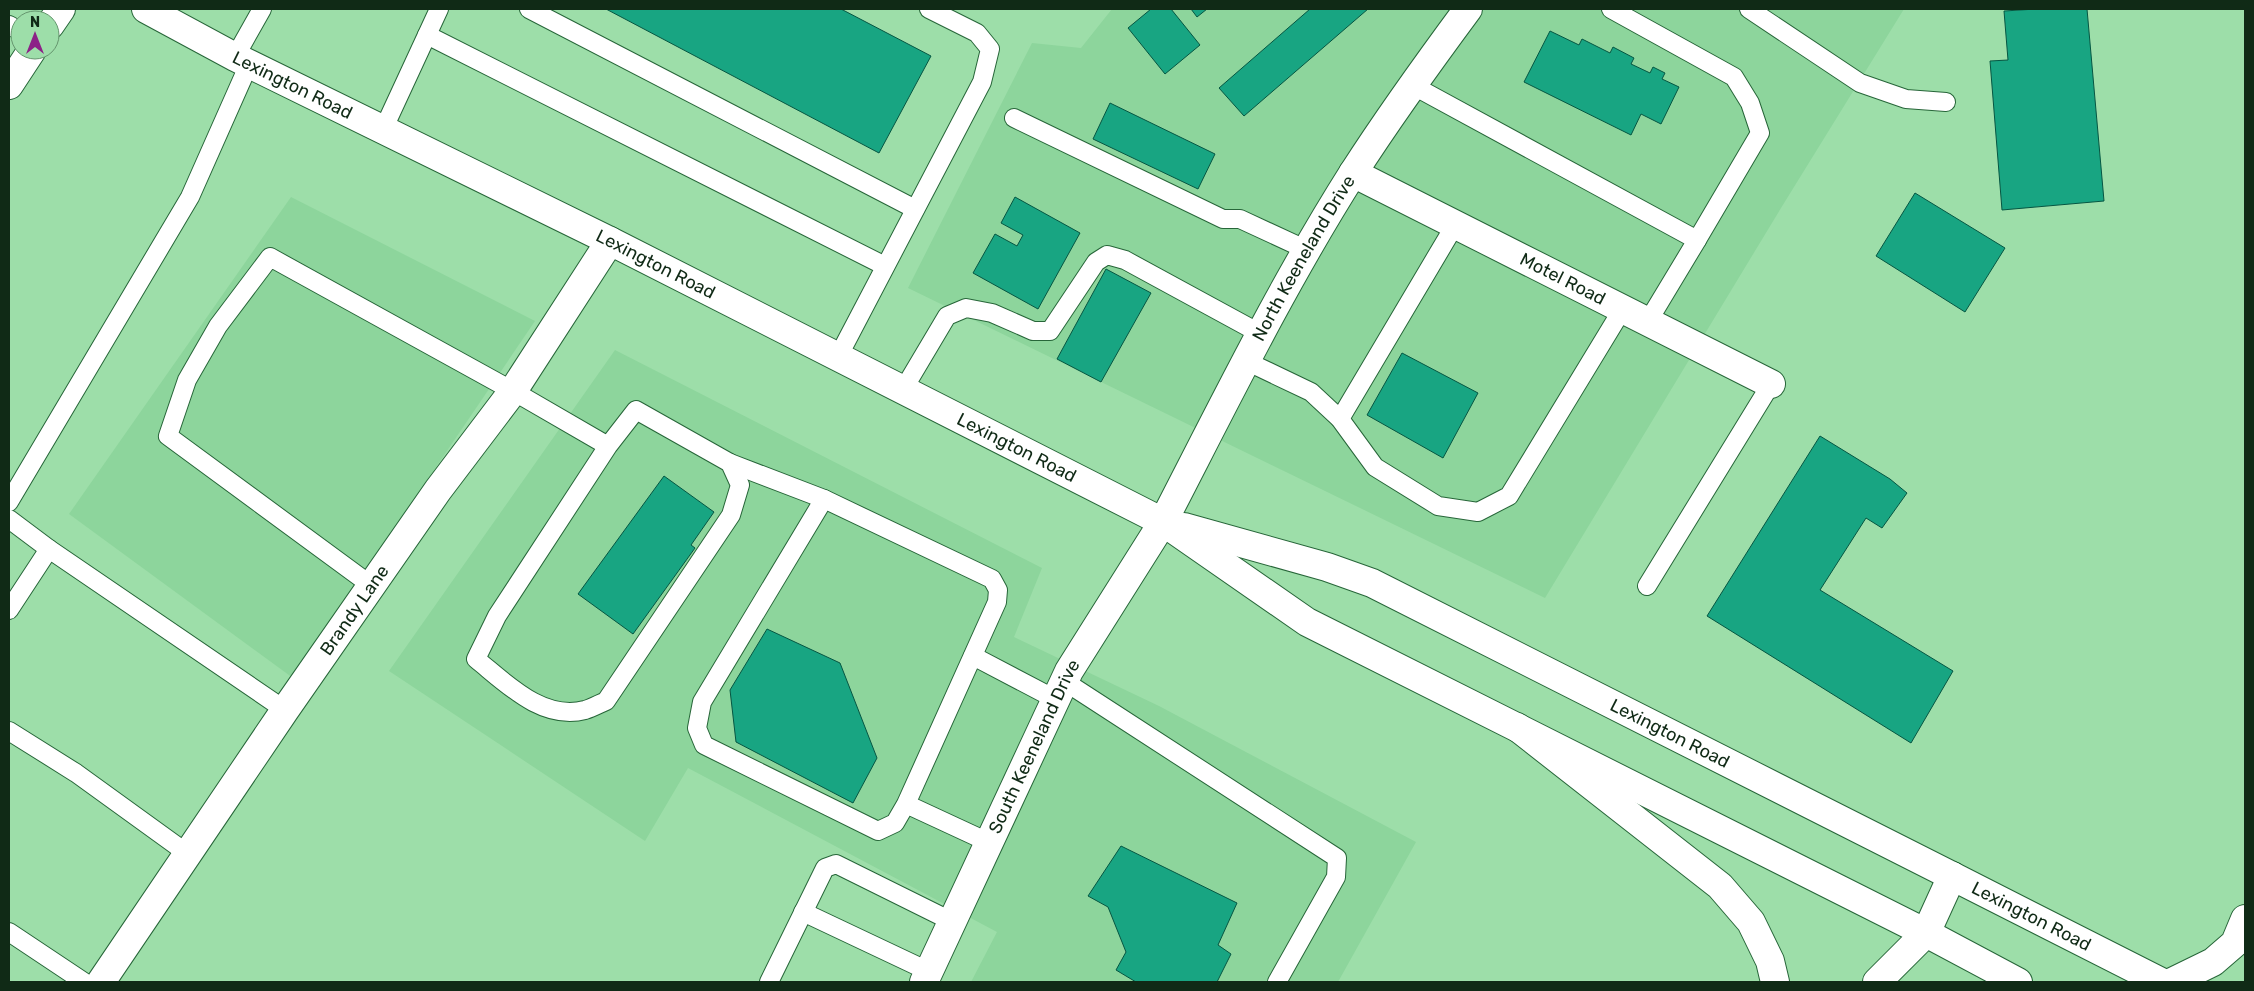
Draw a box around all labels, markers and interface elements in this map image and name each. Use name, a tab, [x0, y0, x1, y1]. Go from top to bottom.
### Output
north arrow	[10, 10, 60, 60]
text: N	[30, 14, 40, 31]
street label: Lexington Road	[229, 46, 356, 124]
street label: North Keeneland Drive	[1248, 171, 1360, 345]
street label: Lexington Road	[592, 225, 719, 304]
street label: Motel Road	[1516, 248, 1609, 310]
street label: Lexington Road	[953, 408, 1080, 487]
street label: Brandy Lane	[315, 561, 394, 660]
street label: South Keeneland Drive	[984, 655, 1085, 837]
street label: Lexington Road	[1606, 694, 1733, 773]
street label: Lexington Road	[1968, 877, 2095, 956]

